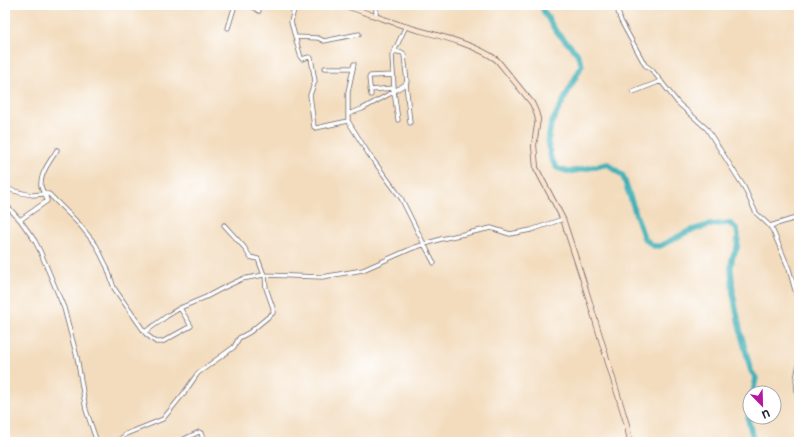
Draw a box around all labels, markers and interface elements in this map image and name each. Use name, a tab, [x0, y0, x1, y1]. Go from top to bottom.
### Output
north arrow	[742, 385, 782, 425]
text: U	[760, 406, 773, 423]

